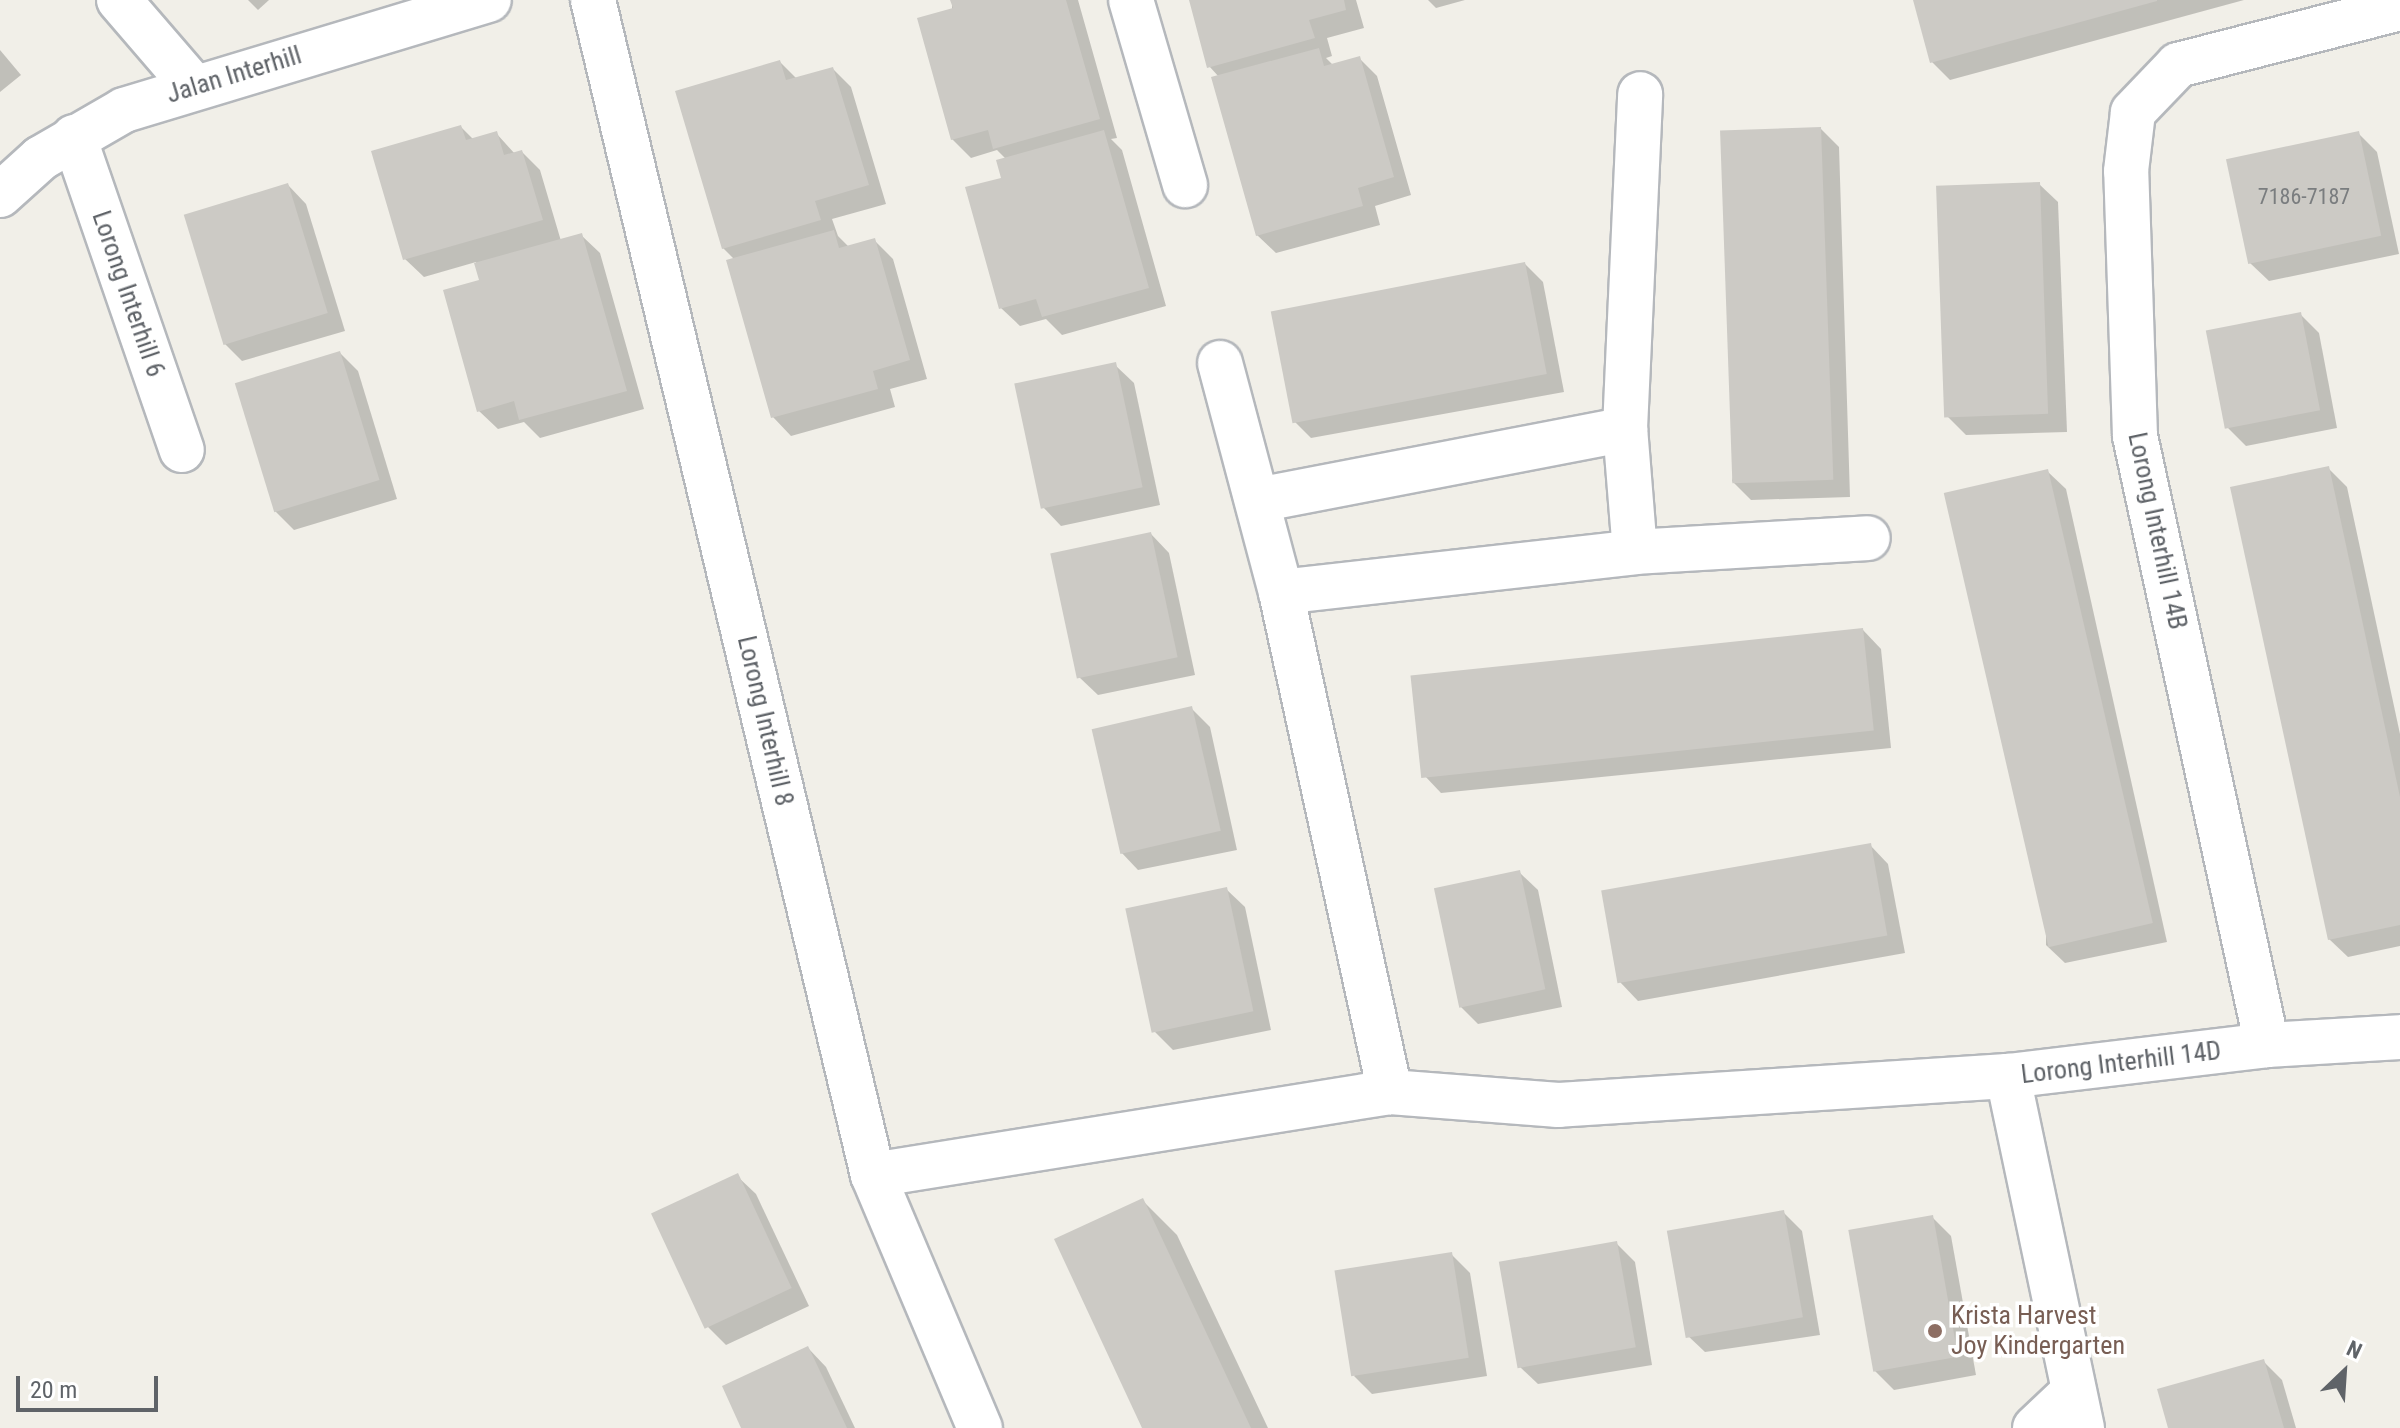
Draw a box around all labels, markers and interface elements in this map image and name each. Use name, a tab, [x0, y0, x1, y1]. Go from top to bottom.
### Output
street label: Jalan Interhill	[163, 40, 305, 110]
house number: 7186-7187	[2258, 184, 2350, 210]
street label: Lorong Interhill 6	[85, 207, 171, 381]
street label: Lorong Interhill 14B	[2121, 430, 2193, 632]
street label: Lorong Interhill 8	[730, 633, 800, 809]
street label: Lorong Interhill 14D	[2019, 1035, 2223, 1091]
place label: Krista Harvest Joy Kindergarten	[1951, 1300, 2125, 1362]
marker: Krista Harvest Joy Kindergarten	[1926, 1322, 1944, 1340]
north arrow	[2304, 1332, 2384, 1412]
text: N	[2343, 1336, 2366, 1364]
scale bar	[20, 1360, 162, 1410]
text: 20 m	[30, 1376, 77, 1404]

